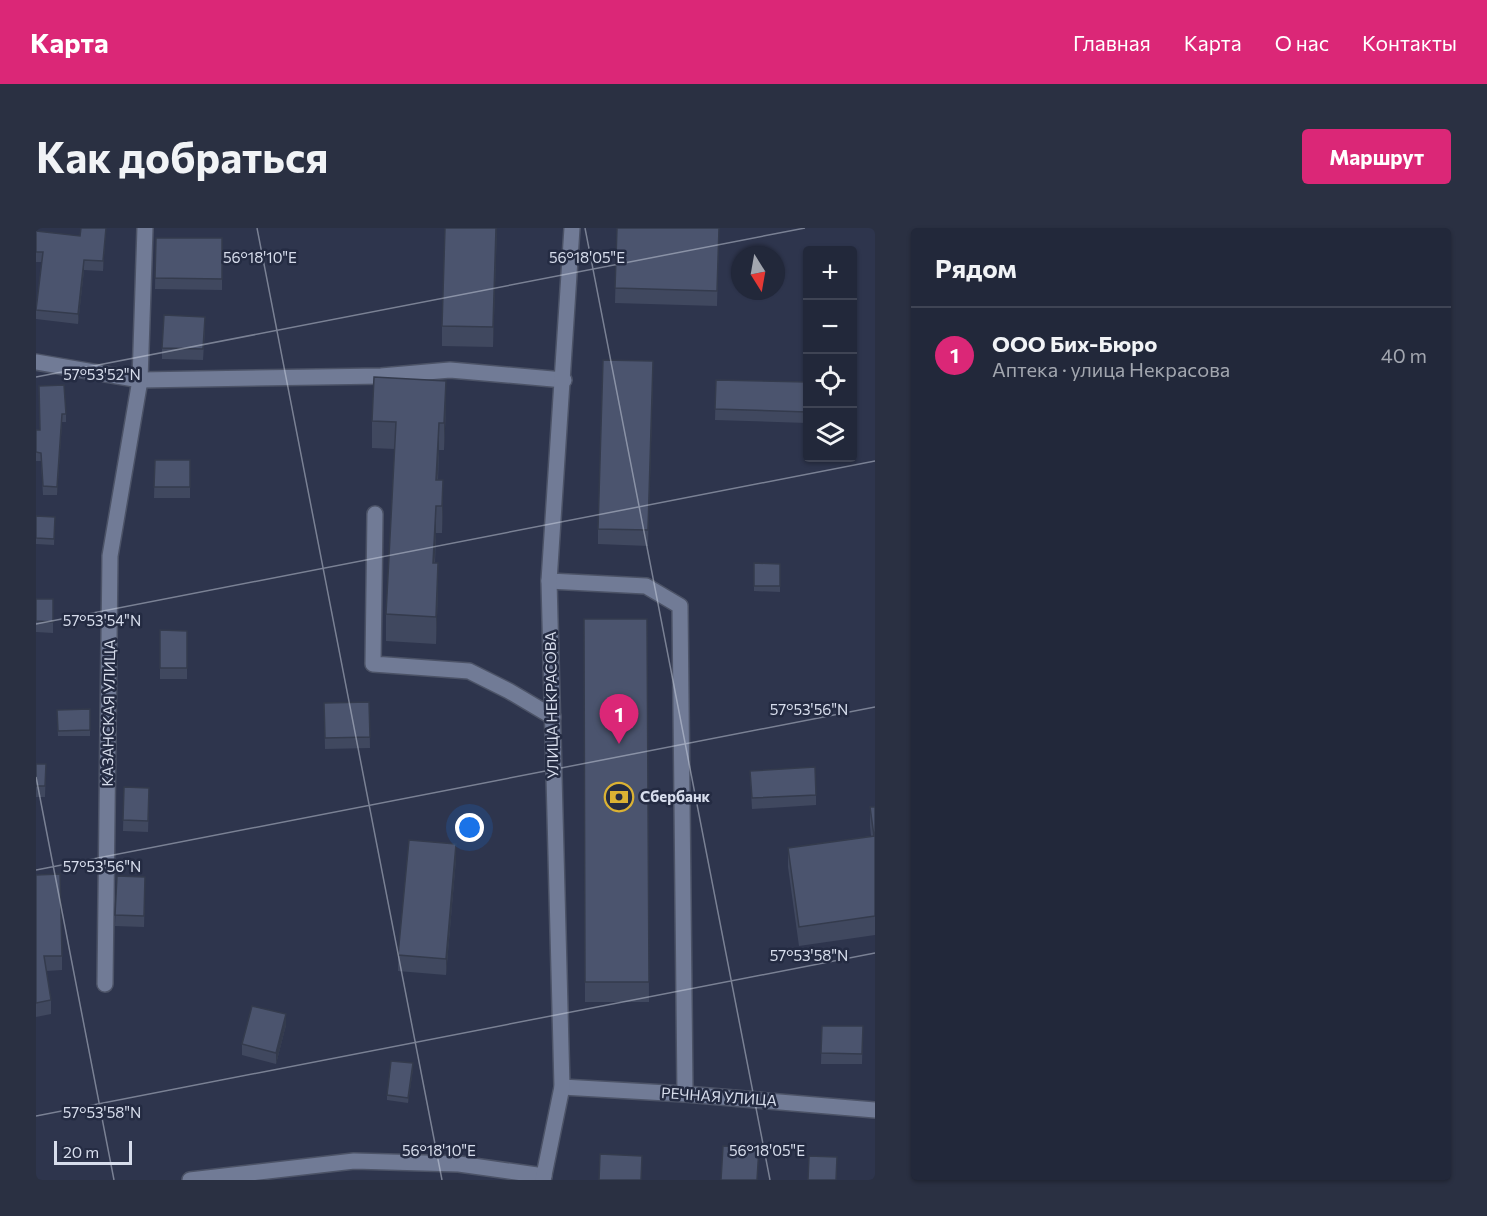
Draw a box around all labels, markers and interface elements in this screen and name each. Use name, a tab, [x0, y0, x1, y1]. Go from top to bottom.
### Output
text: Карта	[30, 25, 109, 59]
text: Главная	[1073, 30, 1151, 55]
text: Карта	[1184, 30, 1242, 55]
text: О нас	[1275, 30, 1329, 55]
text: Контакты	[1362, 30, 1457, 55]
button: Маршрут	[1302, 129, 1451, 184]
text: Как добраться	[36, 130, 328, 182]
north arrow	[731, 246, 785, 300]
map controls	[803, 246, 857, 462]
button: +	[803, 246, 857, 300]
text: 56°18'10"E	[223, 248, 297, 266]
text: 56°18'05"E	[549, 248, 625, 266]
text: Рядом	[935, 252, 1017, 283]
button: −	[803, 300, 857, 354]
text: ООО Бих-Бюро	[992, 330, 1157, 357]
text: 1	[950, 343, 959, 367]
text: 40 m	[1381, 343, 1427, 367]
button: locate	[803, 354, 857, 408]
text: Аптека · улица Некрасова	[992, 357, 1230, 381]
text: 57°53'52"N	[63, 365, 141, 383]
button: layers	[803, 408, 857, 462]
text: 57°53'54"N	[63, 611, 141, 629]
street label: УЛИЦА НЕКРАСОВА	[541, 631, 561, 779]
street label: КАЗАНСКАЯ УЛИЦА	[98, 639, 118, 787]
pin: 1	[600, 694, 638, 744]
text: 57°53'56"N	[770, 700, 848, 718]
bank icon: Сбербанк	[603, 781, 635, 813]
place label: Сбербанк	[640, 787, 711, 805]
your location	[455, 813, 484, 842]
text: 57°53'56"N	[63, 857, 141, 875]
text: 57°53'58"N	[770, 946, 848, 964]
street label: РЕЧНАЯ УЛИЦА	[661, 1083, 778, 1109]
text: 57°53'58"N	[63, 1103, 141, 1121]
scale bar	[54, 1138, 132, 1166]
text: 56°18'10"E	[402, 1141, 476, 1159]
text: 56°18'05"E	[729, 1141, 805, 1159]
text: 20 m	[63, 1142, 99, 1161]

